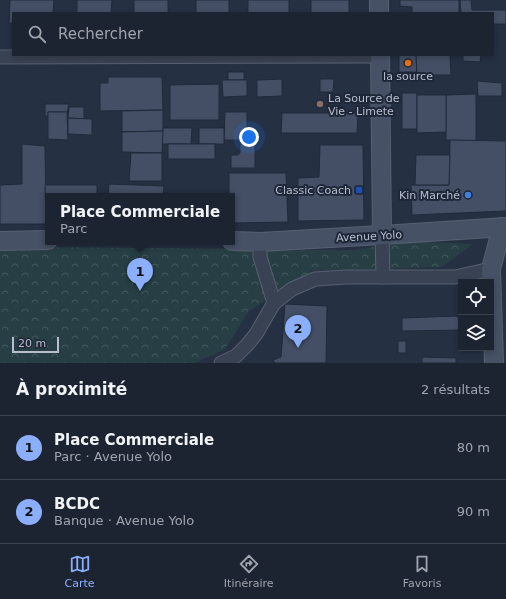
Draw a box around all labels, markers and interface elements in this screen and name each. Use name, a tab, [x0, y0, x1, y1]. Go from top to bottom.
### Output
search box	[12, 12, 494, 56]
icon: search	[26, 23, 48, 45]
text: Rechercher	[58, 25, 143, 43]
marker: la source	[403, 58, 413, 68]
place label: la source	[383, 70, 433, 83]
place label: La Source de Vie - Limete	[328, 92, 400, 118]
marker: La Source de Vie - Limete	[315, 99, 325, 109]
your location	[239, 127, 259, 147]
place label: Classic Coach	[275, 184, 351, 197]
marker: Classic Coach	[354, 185, 364, 195]
place label: Kin Marché	[399, 189, 460, 202]
marker: Kin Marché	[463, 190, 473, 200]
popup	[45, 193, 235, 245]
text: Place Commerciale	[60, 203, 220, 221]
text: Parc	[60, 221, 87, 236]
street label: Avenue Yolo	[336, 228, 403, 245]
pin: 1	[127, 258, 153, 291]
map controls	[458, 279, 494, 351]
button: locate	[458, 279, 494, 315]
pin: 2	[285, 315, 311, 348]
button: layers	[458, 315, 494, 351]
scale bar	[12, 335, 59, 354]
text: 20 m	[18, 337, 46, 350]
text: À proximité	[16, 379, 127, 399]
text: 2 résultats	[421, 382, 490, 397]
text: Place Commerciale	[54, 431, 214, 449]
text: 1	[24, 440, 34, 455]
text: 80 m	[457, 440, 490, 455]
text: Parc · Avenue Yolo	[54, 449, 172, 464]
text: BCDC	[54, 495, 100, 513]
text: 2	[24, 504, 34, 519]
text: 90 m	[457, 504, 490, 519]
text: Banque · Avenue Yolo	[54, 513, 194, 528]
tab: Carte	[65, 553, 95, 590]
tab: Itinéraire	[224, 553, 274, 590]
tab: Favoris	[403, 553, 441, 590]

